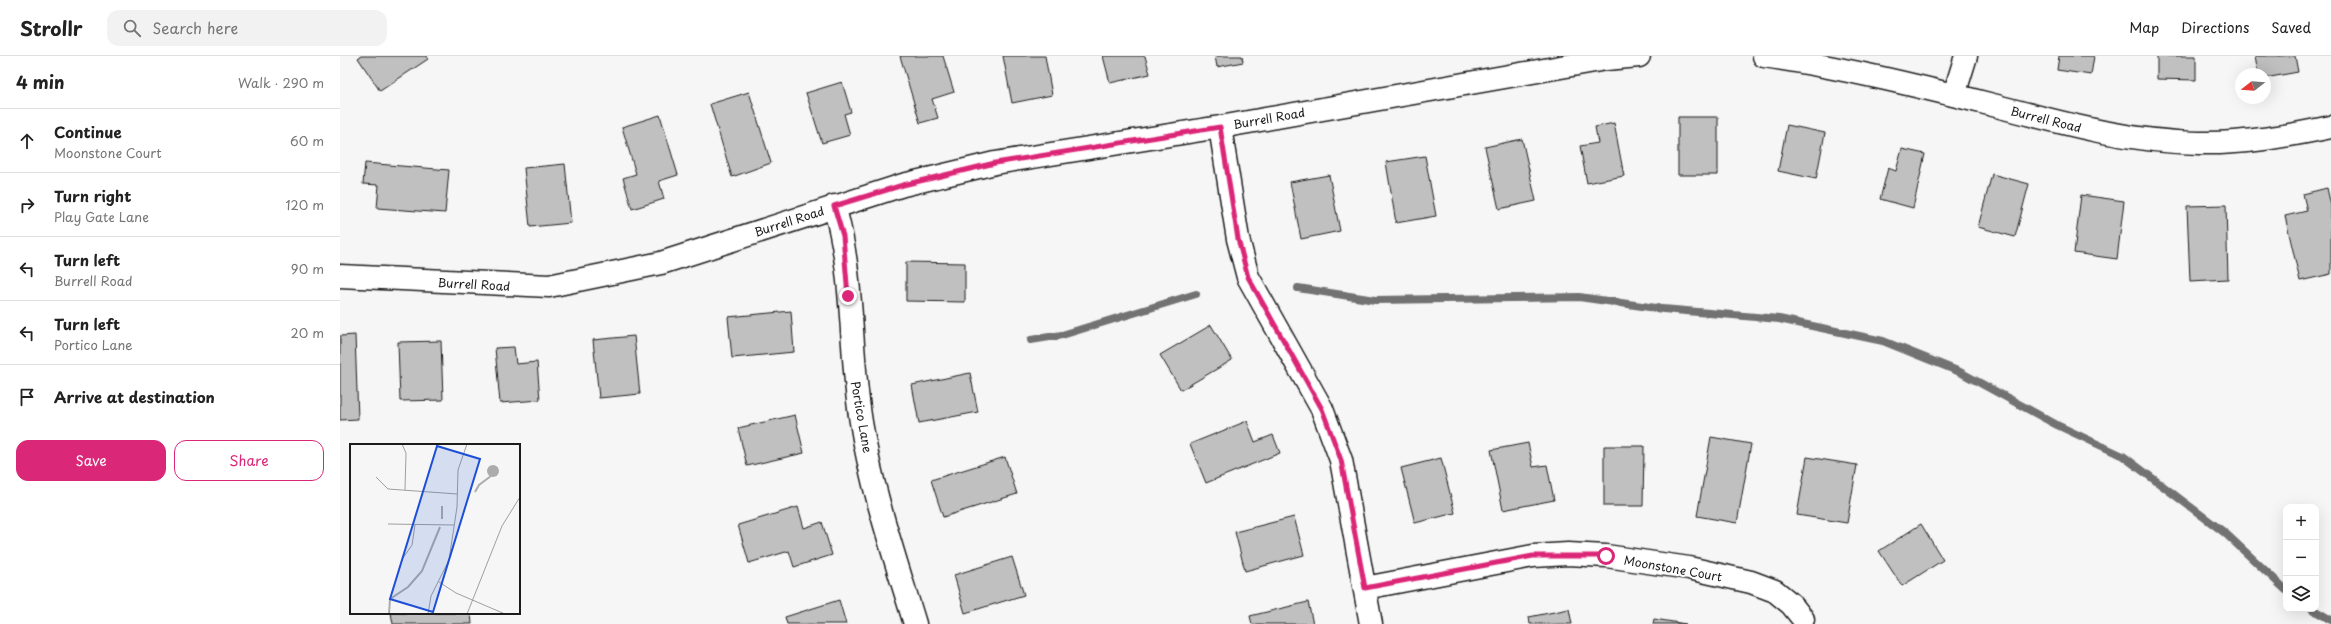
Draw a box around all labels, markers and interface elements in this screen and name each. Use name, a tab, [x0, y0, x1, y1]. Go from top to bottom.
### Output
search box	[107, 10, 387, 46]
text: Strollr	[20, 14, 83, 42]
text: Search here	[153, 16, 238, 39]
icon: search	[121, 17, 143, 39]
text: Map	[2129, 17, 2159, 38]
text: Directions	[2181, 17, 2249, 38]
text: Saved	[2271, 17, 2311, 38]
north arrow	[2235, 68, 2271, 104]
text: 4 min	[16, 69, 64, 95]
text: Walk · 290 m	[238, 73, 324, 92]
street label: Burrell Road	[2009, 102, 2083, 137]
street label: Burrell Road	[1232, 103, 1306, 133]
text: Continue	[54, 120, 122, 143]
icon: ahead	[16, 130, 38, 152]
text: 60 m	[290, 131, 324, 150]
text: Moonstone Court	[54, 143, 162, 162]
text: Turn right	[54, 184, 131, 207]
icon: right	[16, 194, 38, 216]
text: 120 m	[285, 195, 324, 214]
street label: Burrell Road	[752, 201, 826, 241]
text: Play Gate Lane	[54, 207, 149, 226]
text: Turn left	[54, 248, 120, 271]
icon: left	[16, 258, 38, 280]
text: 90 m	[291, 259, 324, 278]
text: Burrell Road	[54, 271, 132, 290]
street label: Burrell Road	[437, 273, 511, 295]
route end	[839, 287, 857, 305]
text: Turn left	[54, 312, 120, 335]
icon: left	[16, 322, 38, 344]
text: 20 m	[290, 323, 324, 342]
text: Portico Lane	[54, 335, 133, 354]
street label: Portico Lane	[847, 380, 877, 455]
text: Arrive at destination	[54, 385, 215, 408]
icon: arrive	[16, 386, 38, 408]
button: Save	[16, 440, 166, 481]
button: Share	[174, 440, 324, 481]
inset map	[350, 444, 520, 614]
map controls	[2283, 504, 2319, 612]
button: +	[2283, 504, 2319, 540]
button: −	[2283, 540, 2319, 576]
route start	[1597, 547, 1615, 565]
street label: Moonstone Court	[1623, 551, 1724, 586]
button: layers	[2283, 576, 2319, 612]

